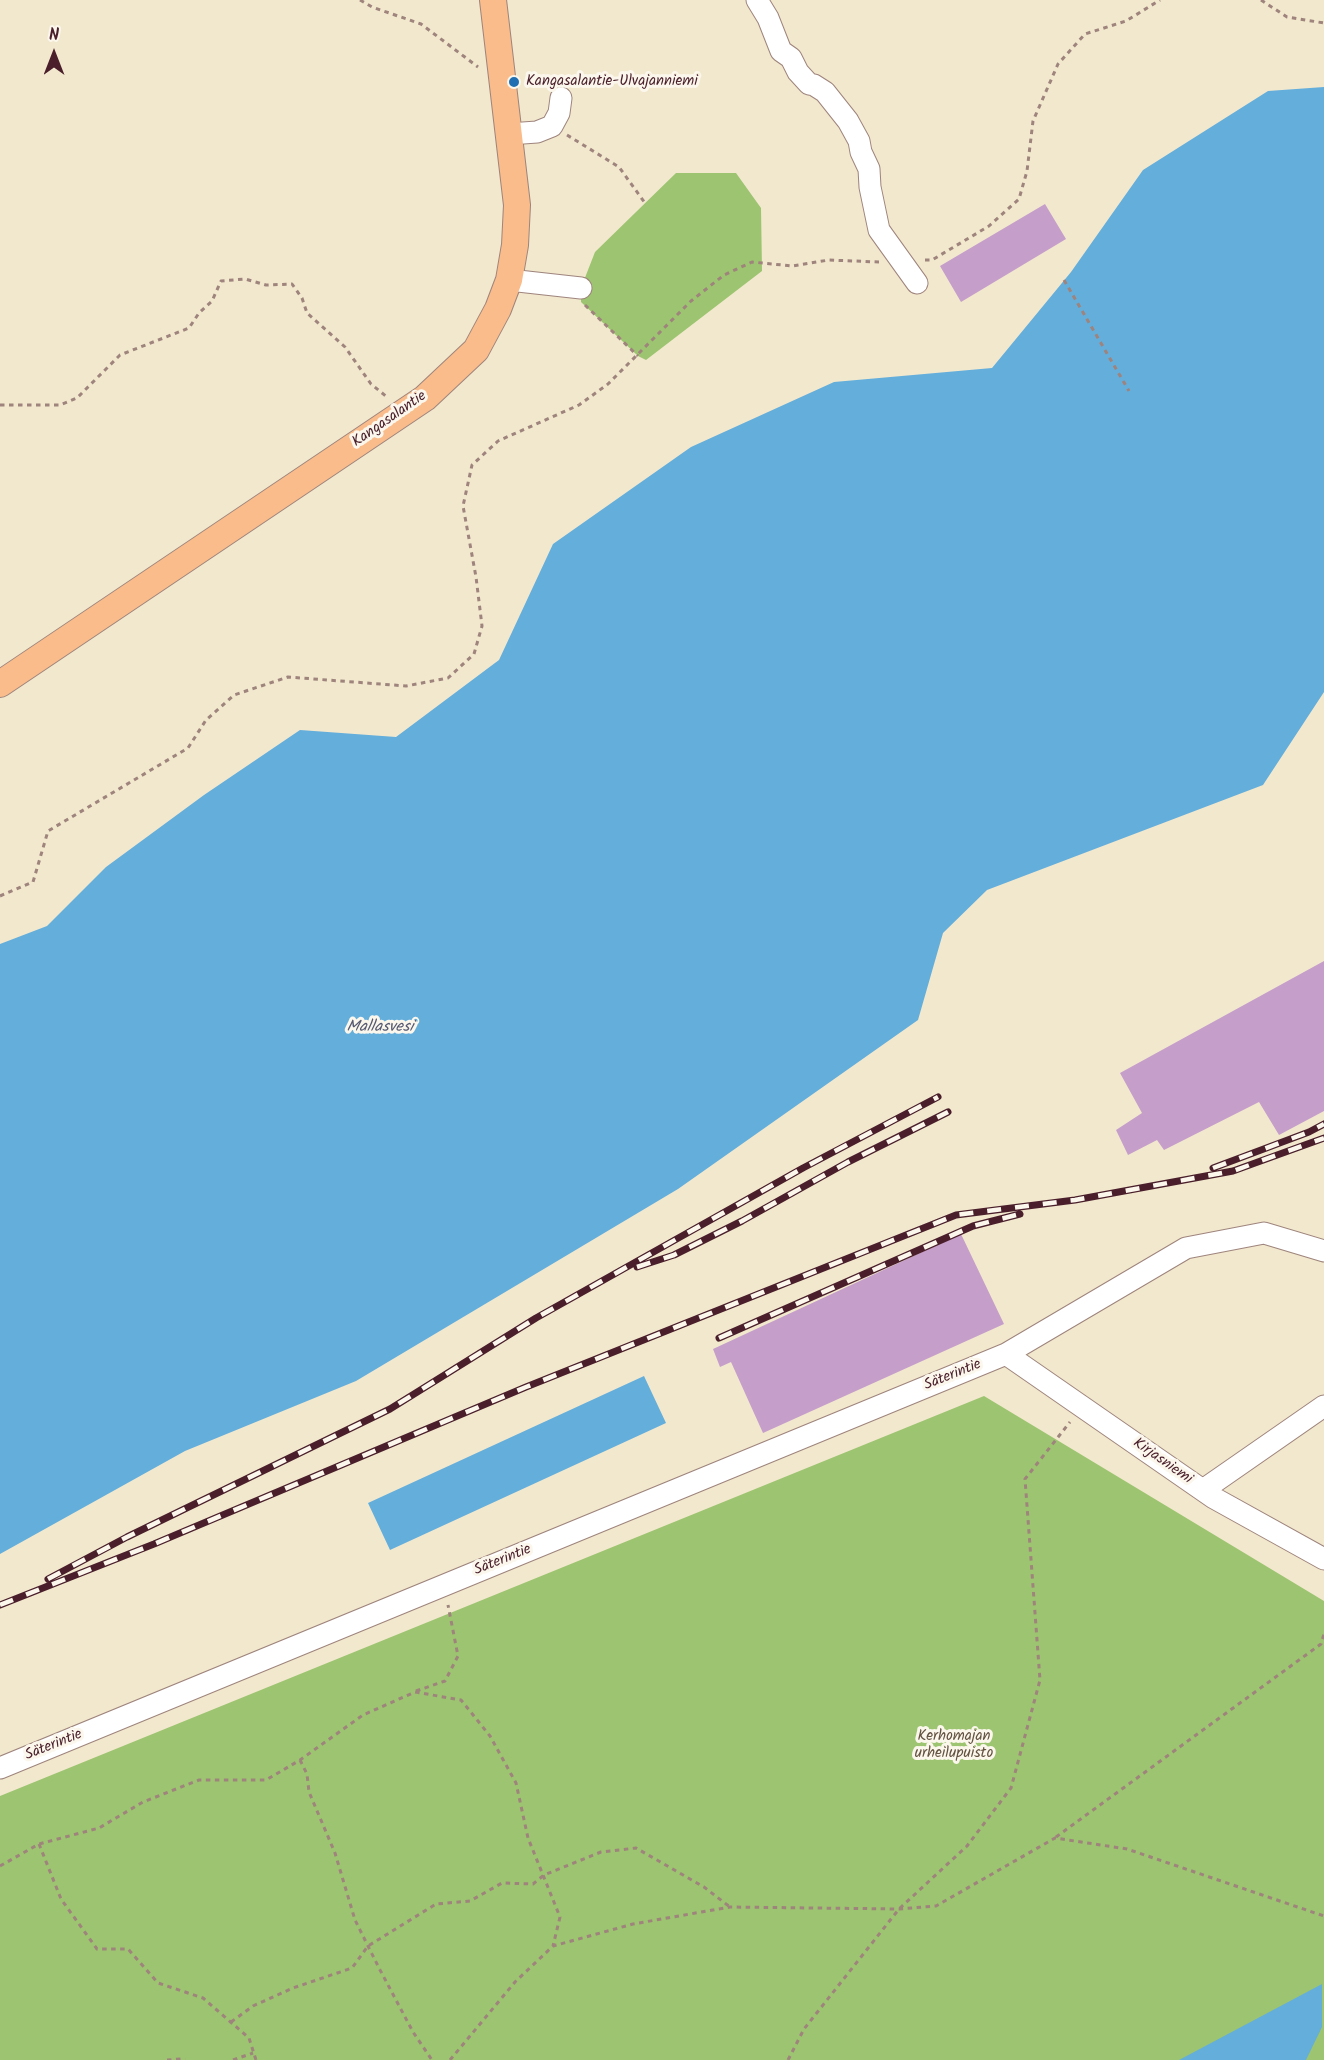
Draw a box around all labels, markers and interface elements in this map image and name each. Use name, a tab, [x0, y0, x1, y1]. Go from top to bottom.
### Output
text: N	[49, 23, 59, 48]
north arrow	[24, 24, 84, 84]
place label: Kangasalantie-Ulvajanniemi	[526, 73, 698, 91]
marker: Kangasalantie-Ulvajanniemi	[507, 75, 521, 89]
street label: Kangasalantie	[349, 388, 431, 452]
water label: Mallasvesi	[347, 1018, 413, 1038]
street label: Säterintie	[922, 1356, 984, 1396]
street label: Kirjasniemi	[1129, 1435, 1195, 1489]
street label: Säterintie	[472, 1541, 534, 1581]
street label: Säterintie	[23, 1726, 85, 1766]
park label: Kerhomajan urheilupuisto	[915, 1728, 993, 1763]

